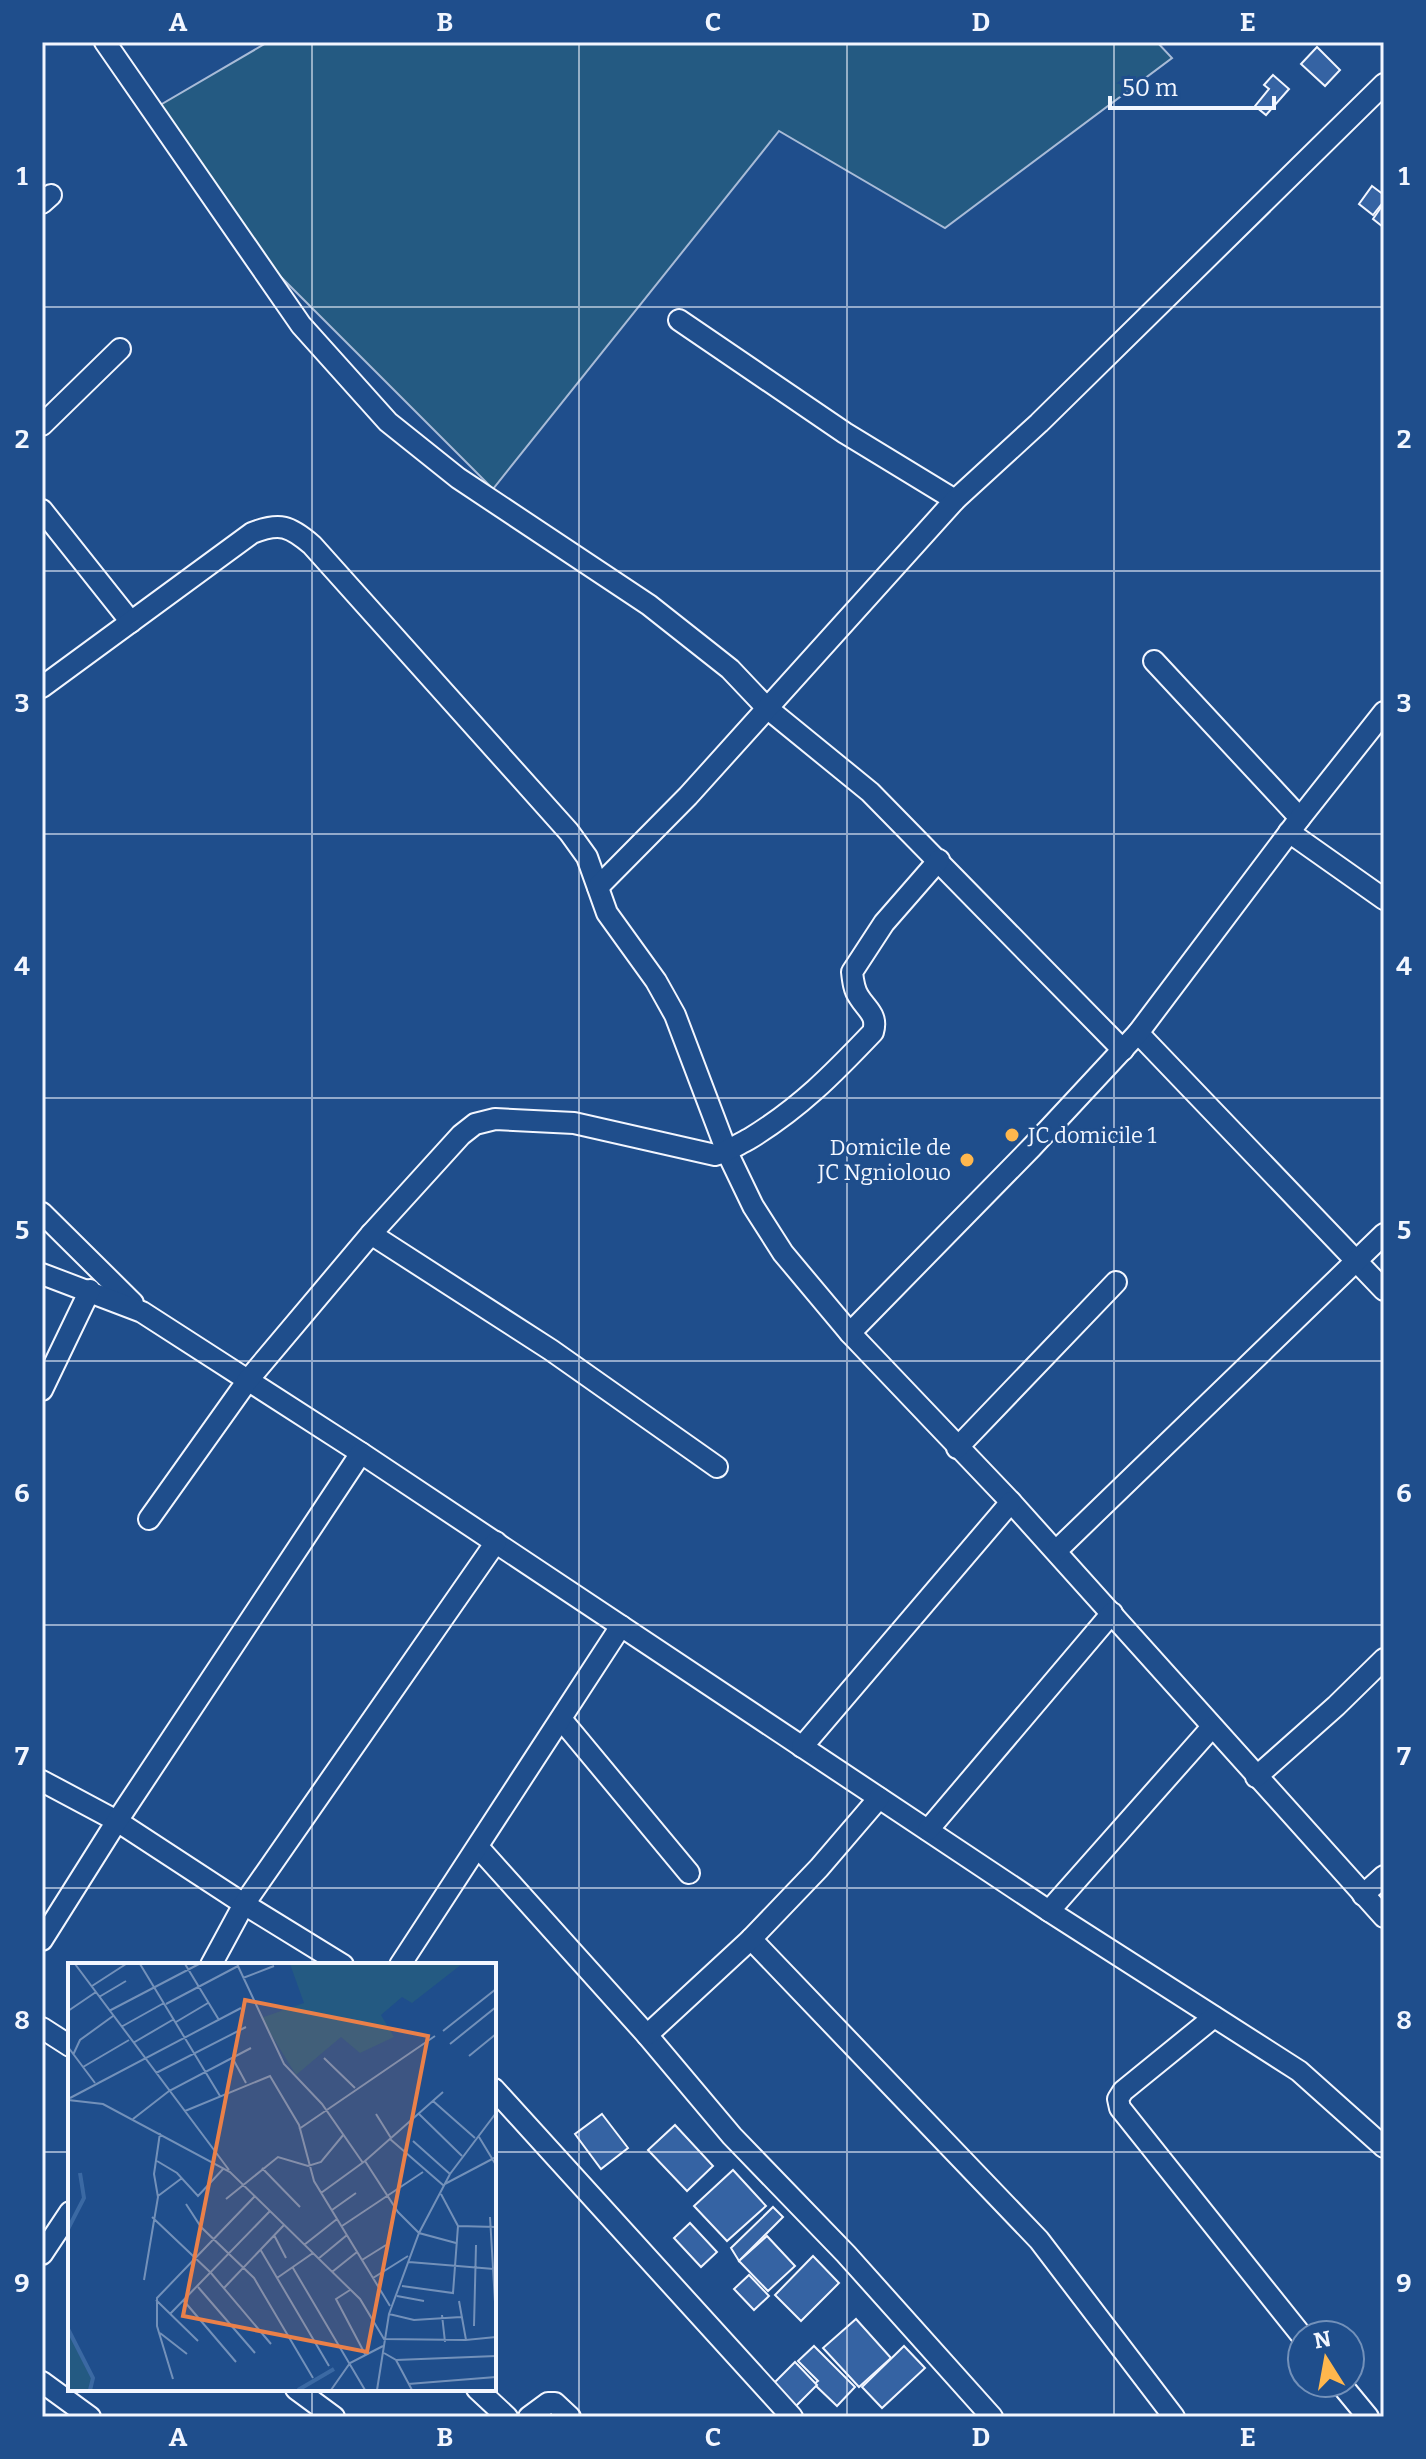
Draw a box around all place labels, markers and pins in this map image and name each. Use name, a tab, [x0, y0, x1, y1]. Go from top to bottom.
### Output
place label: JC domicile 1	[1027, 1122, 1156, 1149]
marker: JC domicile 1	[1003, 1126, 1021, 1144]
place label: Domicile de JC Ngniolouo	[817, 1134, 951, 1186]
marker: Domicile de JC Ngniolouo	[958, 1151, 976, 1169]

